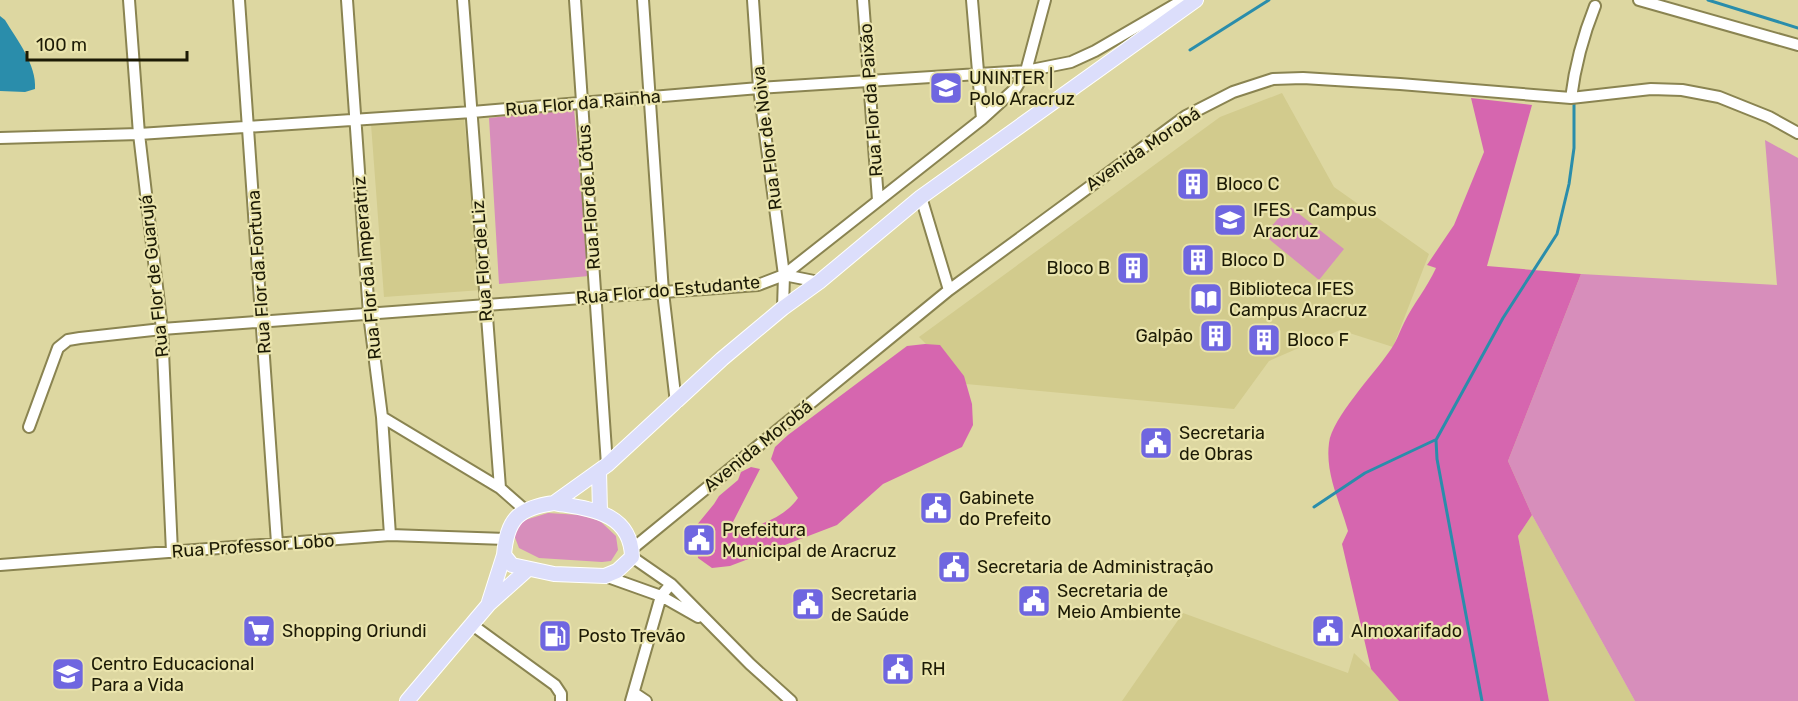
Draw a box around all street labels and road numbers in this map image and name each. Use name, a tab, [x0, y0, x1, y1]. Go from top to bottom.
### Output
street label: Rua Flor da Paixão	[855, 23, 887, 177]
street label: Rua Flor de Noiva	[747, 65, 787, 211]
street label: Rua Flor da Rainha	[504, 85, 662, 121]
street label: Avenida Morobá	[1081, 102, 1205, 196]
street label: Rua Flor de Lótus	[573, 124, 605, 270]
street label: Rua Flor da Imperatriz	[348, 176, 386, 360]
street label: Rua Flor da Fortuna	[242, 189, 276, 355]
street label: Rua Flor de Guarujá	[135, 194, 173, 358]
street label: Rua Flor de Liz	[467, 199, 497, 323]
street label: Rua Flor do Estudante	[575, 271, 761, 309]
street label: Avenida Morobá	[699, 395, 817, 497]
street label: Rua Professor Lobo	[171, 529, 335, 563]

